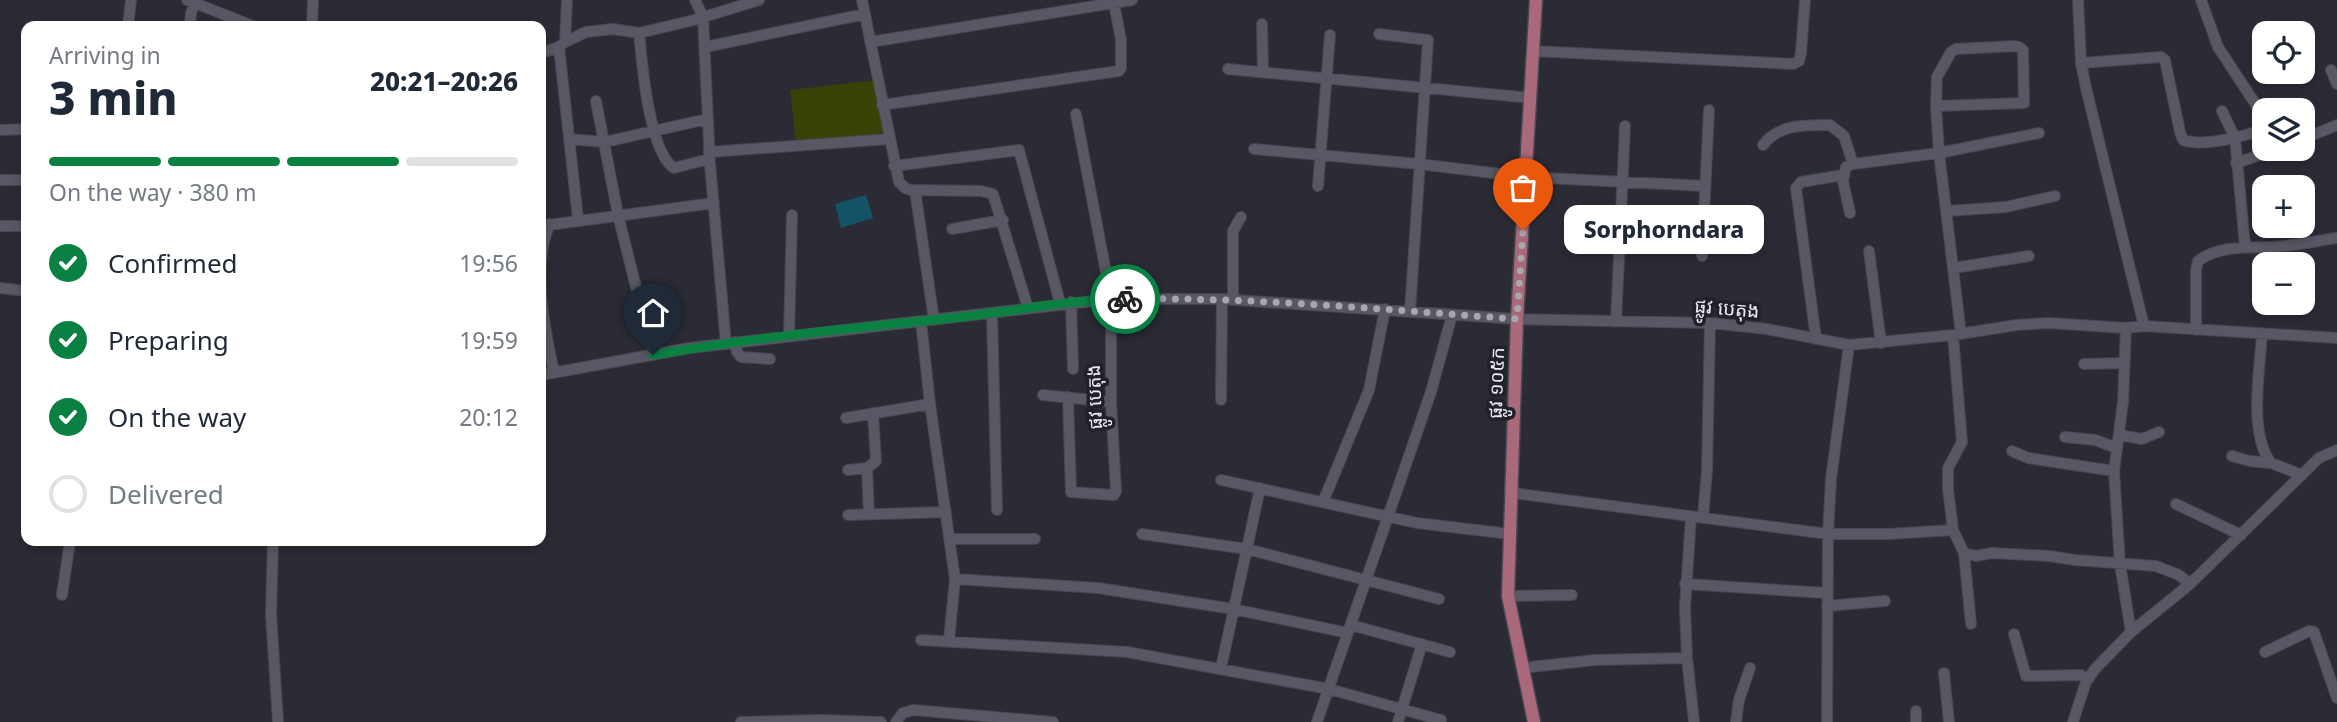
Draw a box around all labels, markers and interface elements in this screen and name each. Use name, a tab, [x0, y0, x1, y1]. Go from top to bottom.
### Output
map controls	[2252, 21, 2315, 315]
button: locate	[2252, 21, 2315, 84]
text: Arriving in	[49, 39, 161, 71]
text: 20:21–20:26	[370, 63, 518, 99]
text: 3 min	[49, 66, 178, 128]
button: layers	[2252, 98, 2315, 161]
pin	[1493, 158, 1553, 230]
icon: bag	[1504, 169, 1542, 207]
button: +	[2252, 175, 2315, 238]
text: On the way · 380 m	[49, 176, 256, 208]
callout: Sorphorndara	[1565, 205, 1764, 254]
text: Sorphorndara	[1584, 213, 1744, 245]
icon: check	[49, 244, 87, 282]
text: Confirmed	[108, 245, 238, 281]
text: 19:56	[459, 247, 518, 279]
button: −	[2252, 252, 2315, 315]
courier	[1090, 264, 1160, 334]
icon: bike	[1106, 280, 1144, 318]
pin	[623, 283, 683, 355]
street label: ផ្លូវ បេតុង	[1693, 292, 1760, 328]
icon: home	[634, 294, 672, 332]
icon: check	[49, 321, 87, 359]
text: Preparing	[108, 322, 229, 358]
text: 19:59	[459, 324, 518, 356]
street label: ផ្លូវ ១០៥ក	[1482, 347, 1515, 419]
street label: ផ្លូវ បេតុង	[1080, 364, 1113, 430]
icon: check	[49, 398, 87, 436]
text: On the way	[108, 399, 246, 435]
text: 20:12	[459, 401, 518, 433]
text: Delivered	[108, 476, 224, 512]

